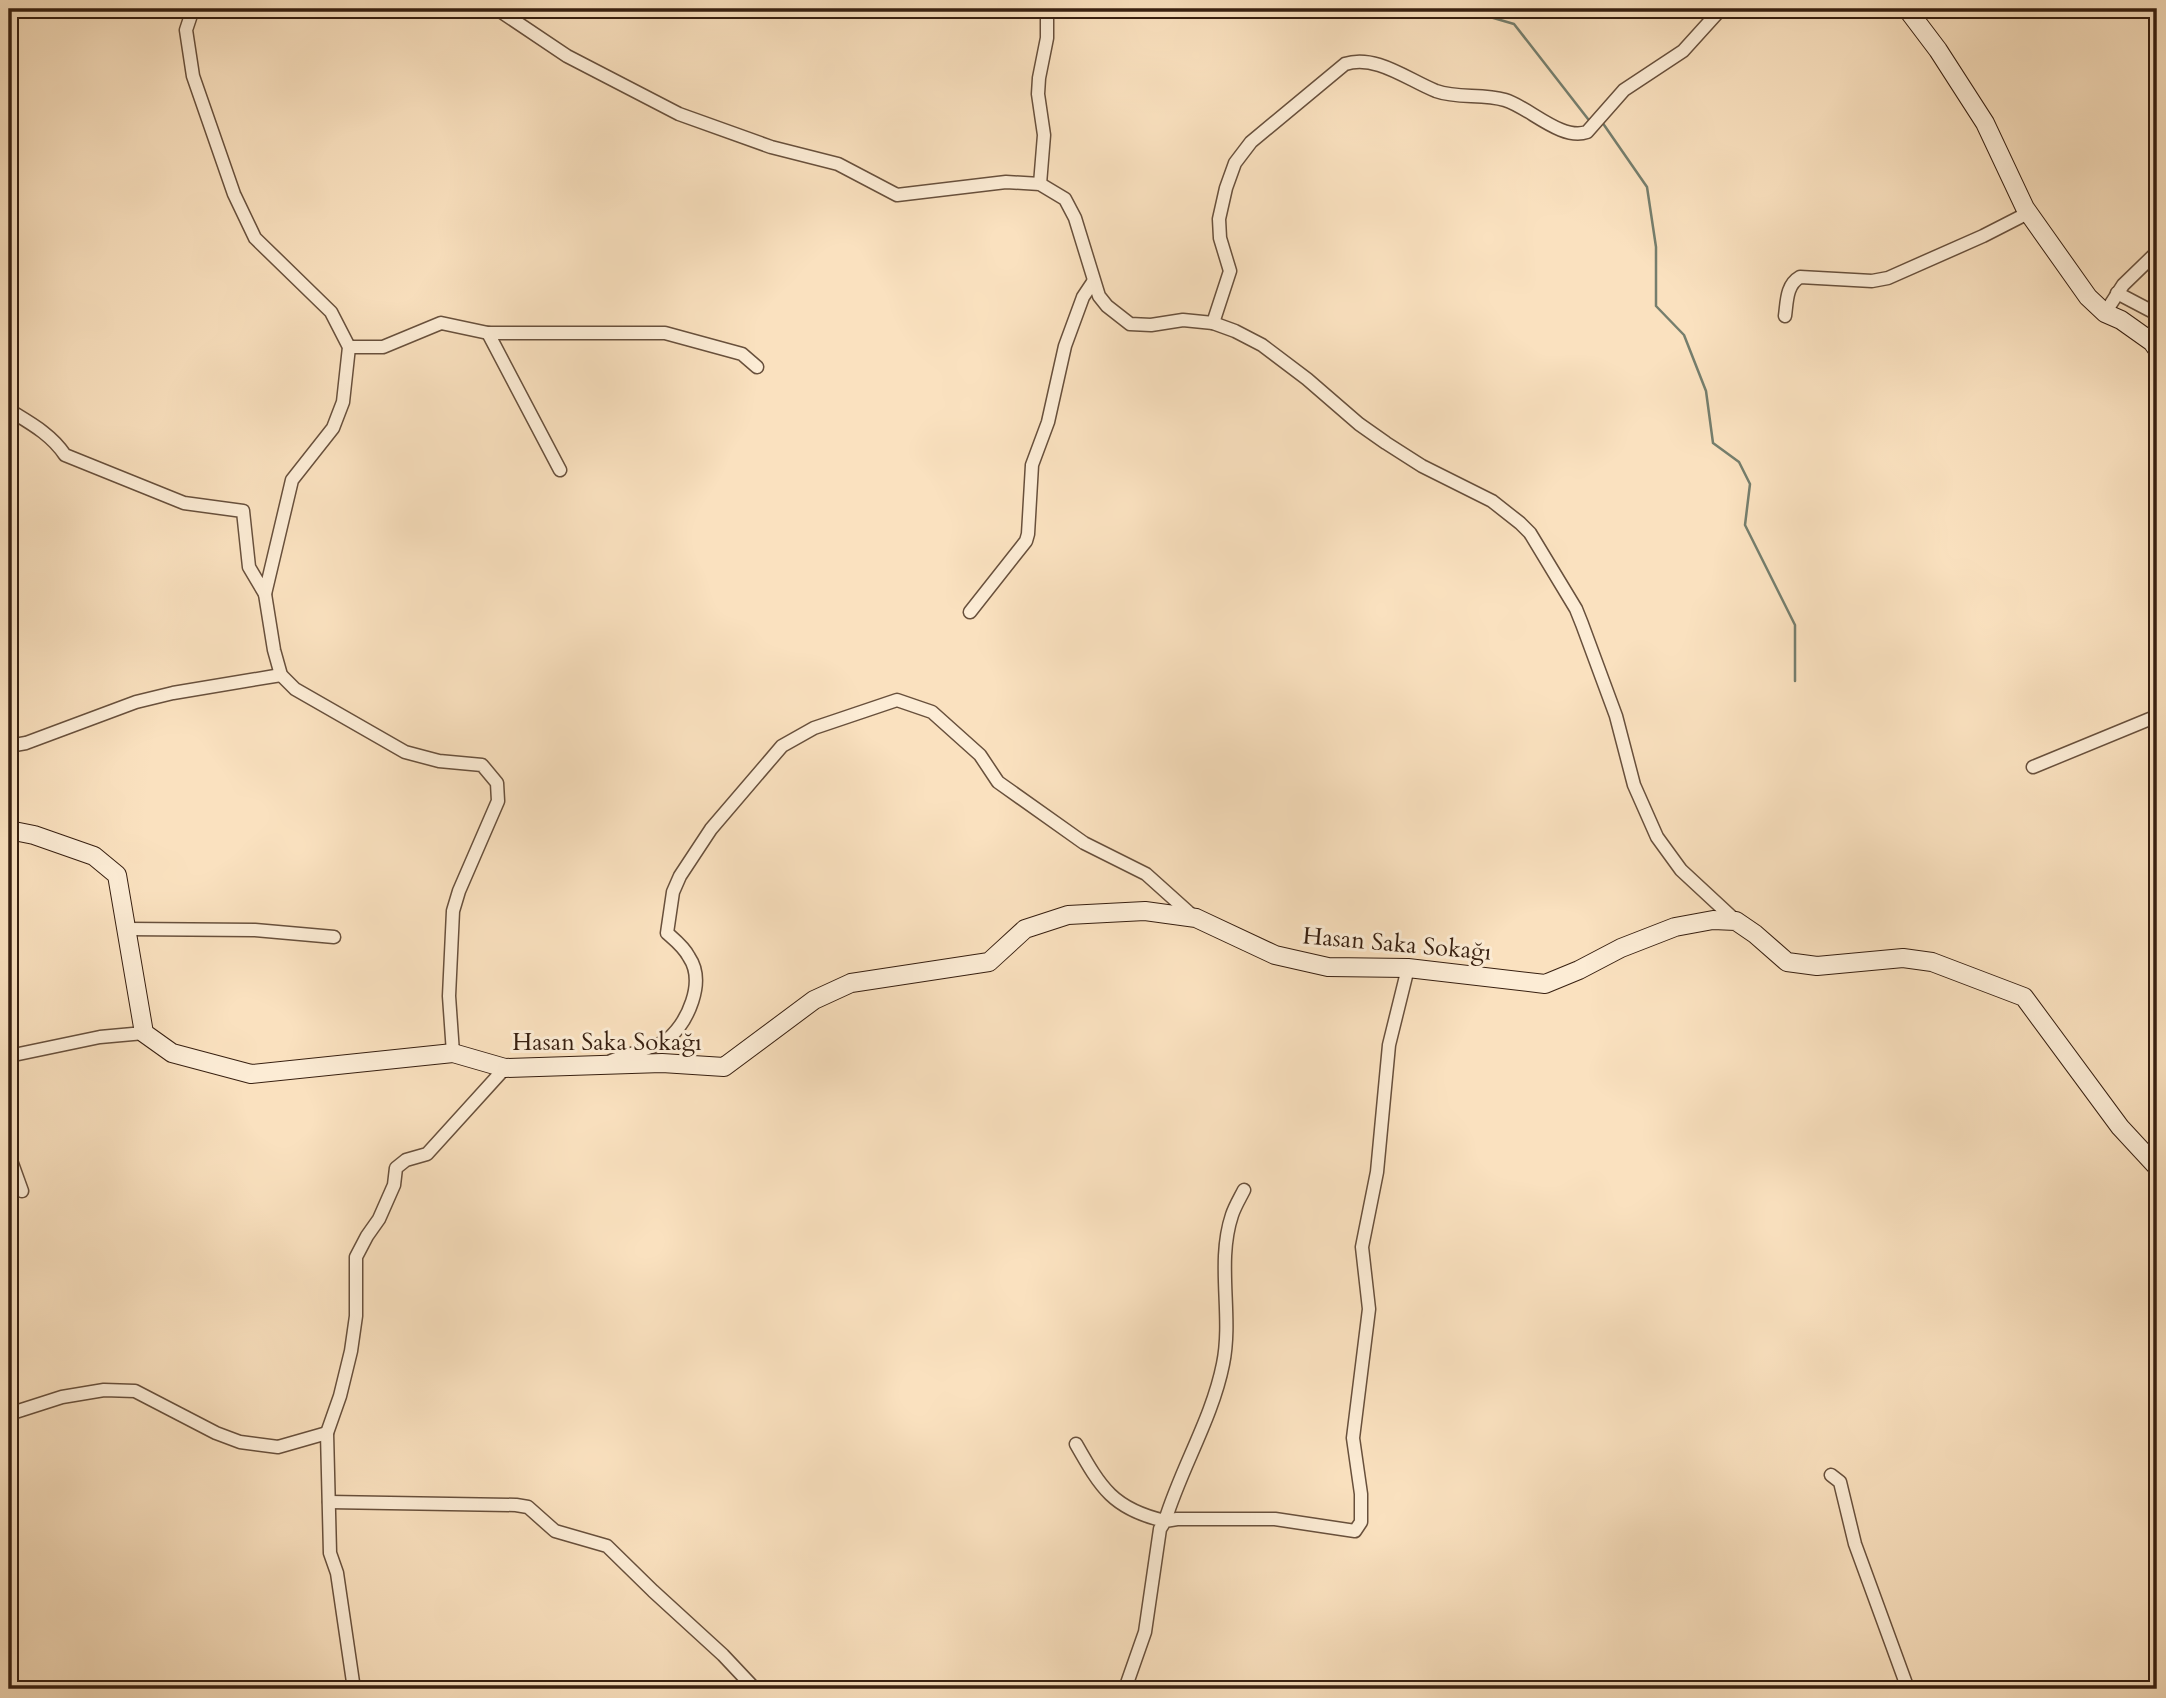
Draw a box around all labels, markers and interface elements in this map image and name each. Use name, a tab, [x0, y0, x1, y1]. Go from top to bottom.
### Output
street label: Hasan Saka Sokağı	[1301, 919, 1493, 969]
street label: Hasan Saka Sokağı	[512, 1026, 702, 1059]

